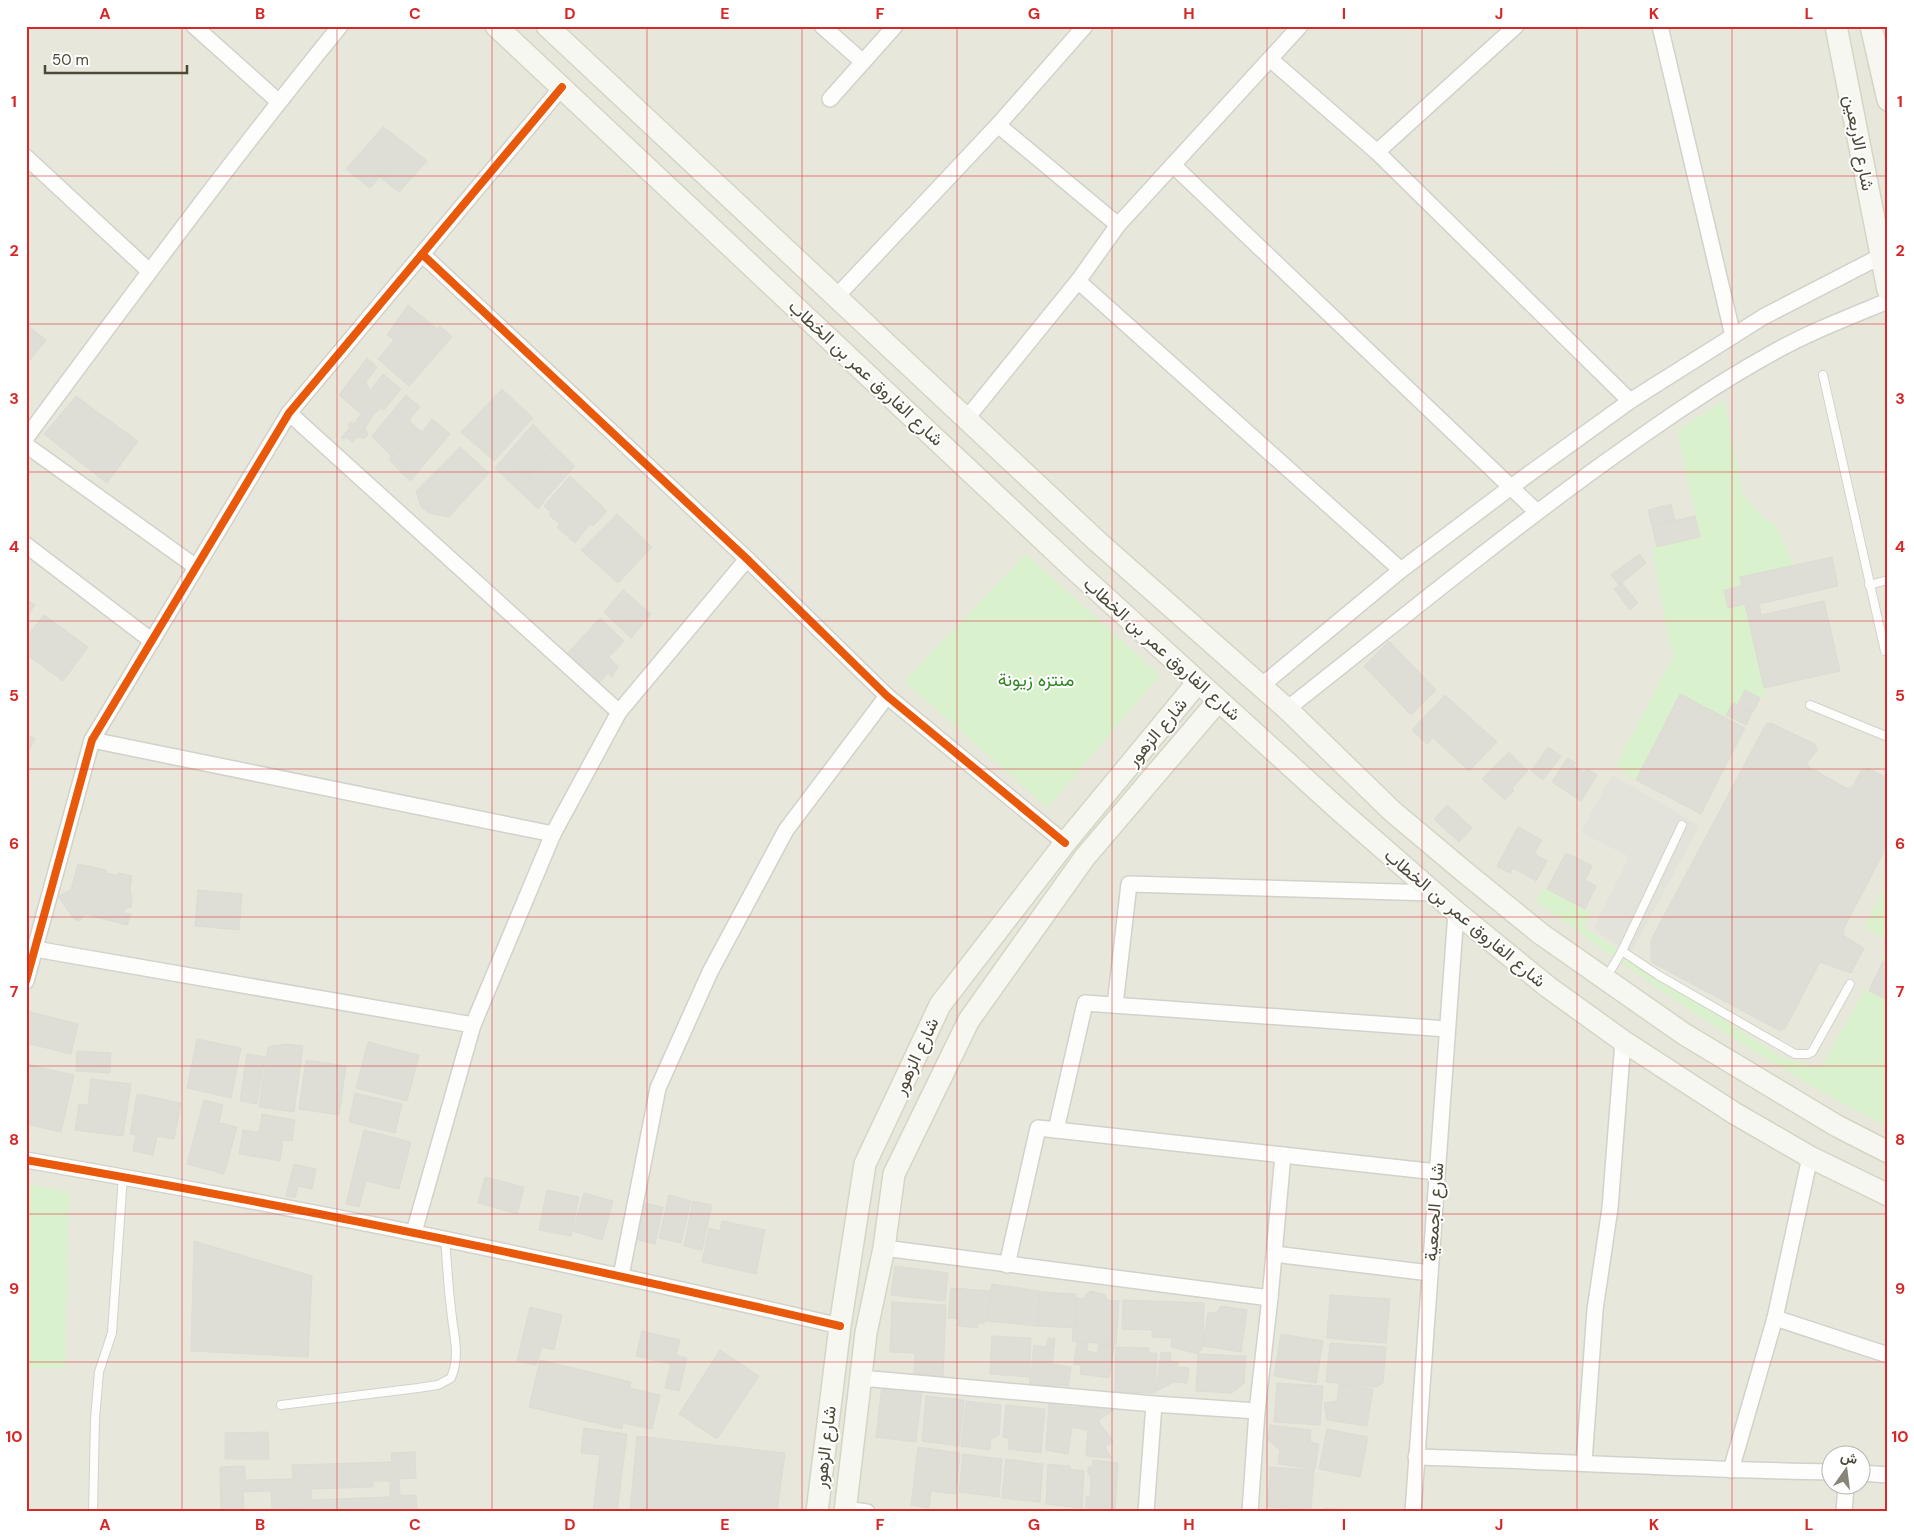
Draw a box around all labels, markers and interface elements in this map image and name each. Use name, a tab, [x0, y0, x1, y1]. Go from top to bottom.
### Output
text: A	[99, 3, 111, 24]
text: B	[255, 3, 265, 24]
text: C	[409, 3, 421, 24]
text: D	[564, 3, 576, 24]
text: E	[720, 3, 730, 24]
text: F	[876, 3, 885, 24]
text: G	[1028, 3, 1040, 24]
text: H	[1183, 3, 1195, 24]
text: I	[1342, 3, 1346, 24]
text: J	[1495, 3, 1503, 24]
text: K	[1649, 3, 1660, 24]
text: L	[1805, 3, 1814, 24]
scale bar	[45, 42, 188, 74]
text: 50 m	[52, 50, 89, 70]
text: 1	[11, 91, 17, 112]
text: 1	[1897, 91, 1903, 112]
street label: شارع الاربعين	[1838, 93, 1880, 193]
text: 2	[9, 240, 19, 261]
text: 2	[1895, 240, 1905, 261]
street label: شارع الفاروق عمر بن الخطاب	[783, 295, 949, 451]
text: 3	[9, 388, 19, 409]
text: 3	[1895, 388, 1905, 409]
text: 4	[9, 536, 19, 557]
text: 4	[1895, 536, 1905, 557]
street label: شارع الفاروق عمر بن الخطاب	[1078, 572, 1246, 726]
park label: منتزه زيونة	[998, 668, 1074, 692]
text: 5	[9, 685, 19, 706]
text: 5	[1895, 685, 1905, 706]
street label: شارع الزهور	[1121, 693, 1193, 772]
text: 6	[9, 833, 19, 854]
text: 6	[1895, 833, 1905, 854]
street label: شارع الفاروق عمر بن الخطاب	[1379, 843, 1551, 993]
text: 7	[10, 981, 19, 1002]
text: 7	[1896, 981, 1905, 1002]
street label: شارع الزهور	[887, 1014, 944, 1099]
text: 8	[9, 1129, 19, 1150]
text: 8	[1895, 1129, 1905, 1150]
street label: شارع الجمعية	[1419, 1162, 1449, 1262]
text: 9	[9, 1278, 19, 1299]
text: 9	[1895, 1278, 1905, 1299]
street label: شارع الزهور	[808, 1405, 842, 1490]
text: 10	[5, 1426, 23, 1447]
text: 10	[1891, 1426, 1909, 1447]
north arrow	[1822, 1446, 1872, 1496]
text: ش	[1839, 1447, 1860, 1468]
text: A	[99, 1514, 111, 1535]
text: B	[255, 1514, 265, 1535]
text: C	[409, 1514, 421, 1535]
text: D	[564, 1514, 576, 1535]
text: E	[720, 1514, 730, 1535]
text: F	[876, 1514, 885, 1535]
text: G	[1028, 1514, 1040, 1535]
text: H	[1183, 1514, 1195, 1535]
text: I	[1342, 1514, 1346, 1535]
text: J	[1495, 1514, 1503, 1535]
text: K	[1649, 1514, 1660, 1535]
text: L	[1805, 1514, 1814, 1535]

